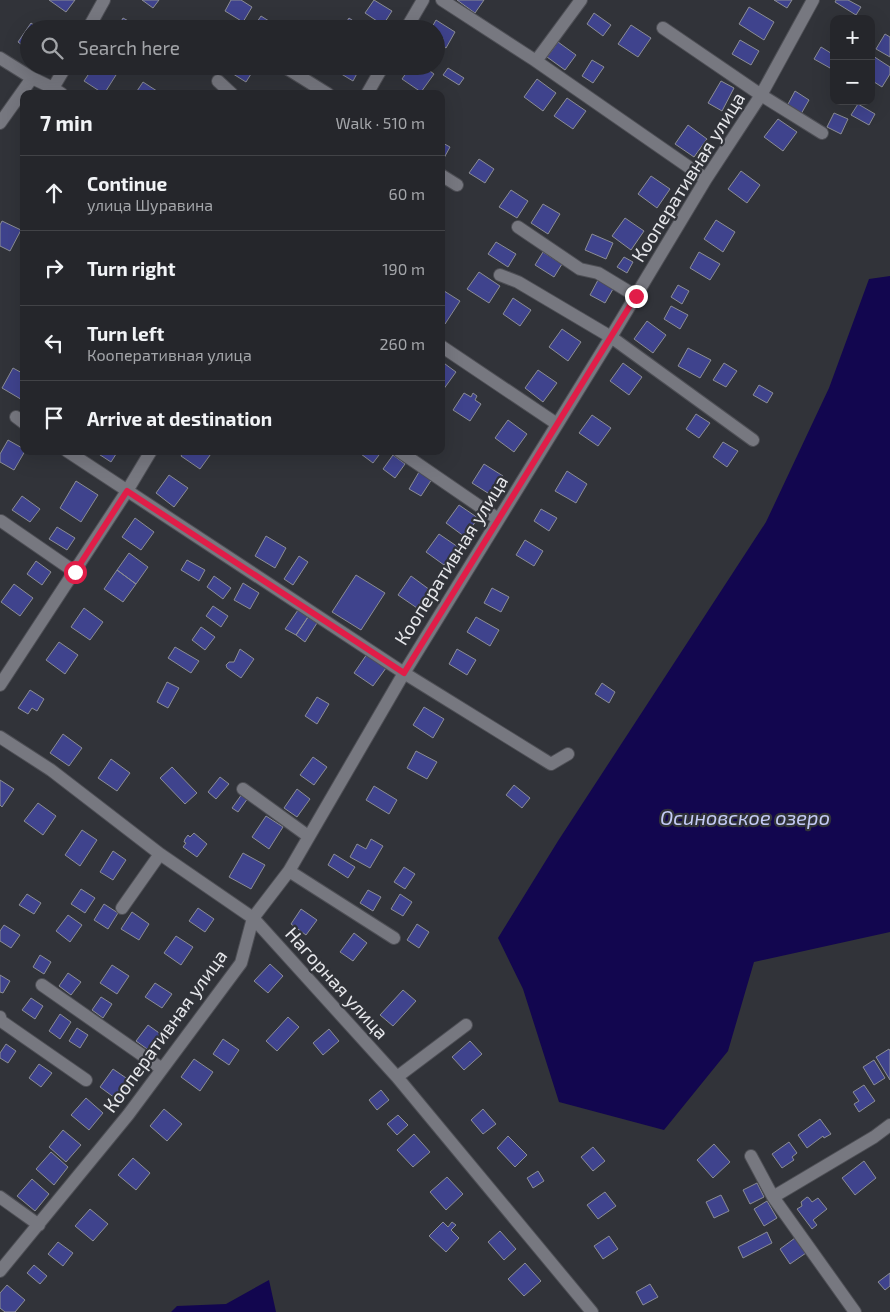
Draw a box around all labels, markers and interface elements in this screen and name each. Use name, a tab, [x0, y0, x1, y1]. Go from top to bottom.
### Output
map controls	[830, 15, 875, 105]
button: +	[830, 15, 875, 60]
search box	[20, 20, 445, 75]
icon: search	[38, 34, 66, 62]
text: Search here	[78, 36, 180, 59]
button: −	[830, 60, 875, 105]
street label: Кооперативная улица	[626, 88, 750, 266]
text: 7 min	[40, 110, 93, 135]
text: Walk · 510 m	[335, 113, 425, 132]
text: Continue	[87, 172, 167, 195]
icon: ahead	[40, 179, 68, 207]
text: 60 m	[389, 184, 425, 203]
text: улица Шуравина	[87, 195, 213, 214]
icon: right	[40, 254, 68, 282]
text: Turn right	[87, 257, 175, 280]
text: 190 m	[382, 259, 425, 278]
route end	[625, 285, 648, 308]
text: Turn left	[87, 322, 164, 345]
icon: left	[40, 329, 68, 357]
text: 260 m	[380, 334, 425, 353]
text: Кооперативная улица	[87, 345, 252, 364]
icon: arrive	[40, 404, 68, 432]
text: Arrive at destination	[87, 407, 272, 430]
street label: Кооперативная улица	[389, 471, 513, 649]
route start	[64, 561, 87, 584]
water label: Осиновское озеро	[660, 805, 830, 829]
street label: Нагорная улица	[280, 922, 394, 1044]
street label: Кооперативная улица	[98, 945, 232, 1117]

